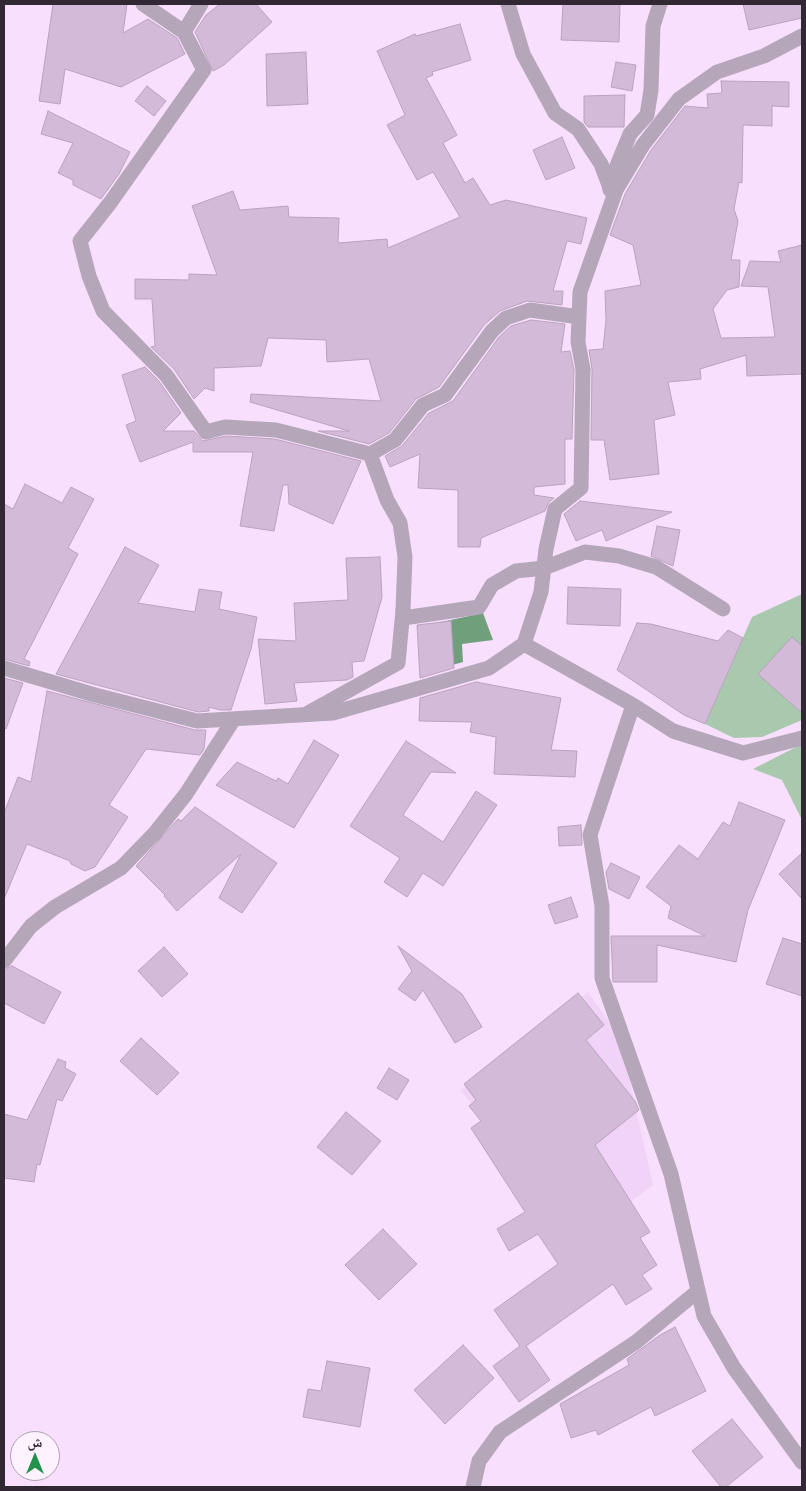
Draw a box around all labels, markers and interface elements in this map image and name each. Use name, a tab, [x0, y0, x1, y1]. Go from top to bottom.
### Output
north arrow	[10, 1431, 60, 1481]
text: ش	[28, 1434, 42, 1450]

